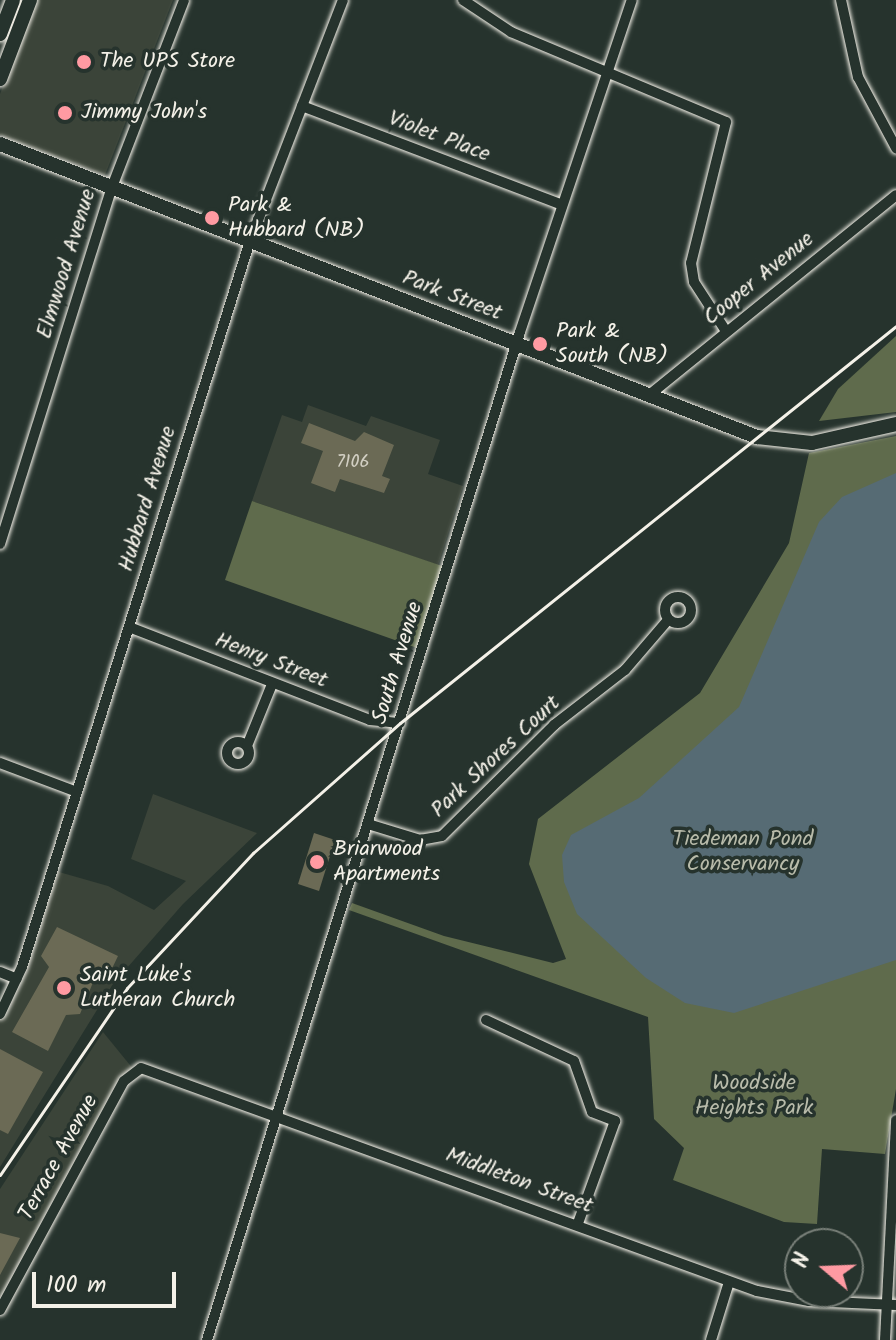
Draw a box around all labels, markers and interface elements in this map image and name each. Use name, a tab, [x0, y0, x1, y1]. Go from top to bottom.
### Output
place label: The UPS Store	[100, 49, 235, 75]
marker: The UPS Store	[75, 53, 93, 71]
place label: Jimmy John's	[81, 100, 207, 126]
marker: Jimmy John's	[56, 104, 74, 122]
street label: Violet Place	[384, 106, 494, 168]
street label: Elmwood Avenue	[32, 186, 102, 342]
place label: Park & Hubbard (NB)	[228, 192, 364, 244]
marker: Park & Hubbard (NB)	[203, 209, 221, 227]
street label: Cooper Avenue	[698, 226, 820, 332]
street label: Park Street	[399, 265, 505, 327]
place label: Park & South (NB)	[556, 318, 668, 370]
marker: Park & South (NB)	[531, 335, 549, 353]
street label: Hubbard Avenue	[113, 423, 183, 575]
house number: 7106	[337, 452, 369, 474]
street label: South Avenue	[367, 599, 429, 727]
street label: Henry Street	[211, 627, 331, 695]
street label: Park Shores Court	[426, 690, 566, 824]
park label: Tiedeman Pond Conservancy	[673, 826, 813, 878]
place label: Briarwood Apartments	[333, 836, 440, 888]
marker: Briarwood Apartments	[308, 853, 326, 871]
place label: Saint Luke's Lutheran Church	[80, 962, 235, 1014]
marker: Saint Luke's Lutheran Church	[55, 979, 73, 997]
park label: Woodside Heights Park	[695, 1070, 813, 1122]
street label: Terrace Avenue	[14, 1090, 104, 1226]
street label: Middleton Street	[442, 1142, 596, 1220]
north arrow	[784, 1228, 864, 1308]
text: N	[784, 1248, 822, 1273]
scale bar	[36, 1256, 180, 1306]
text: 100 m	[46, 1266, 106, 1305]

